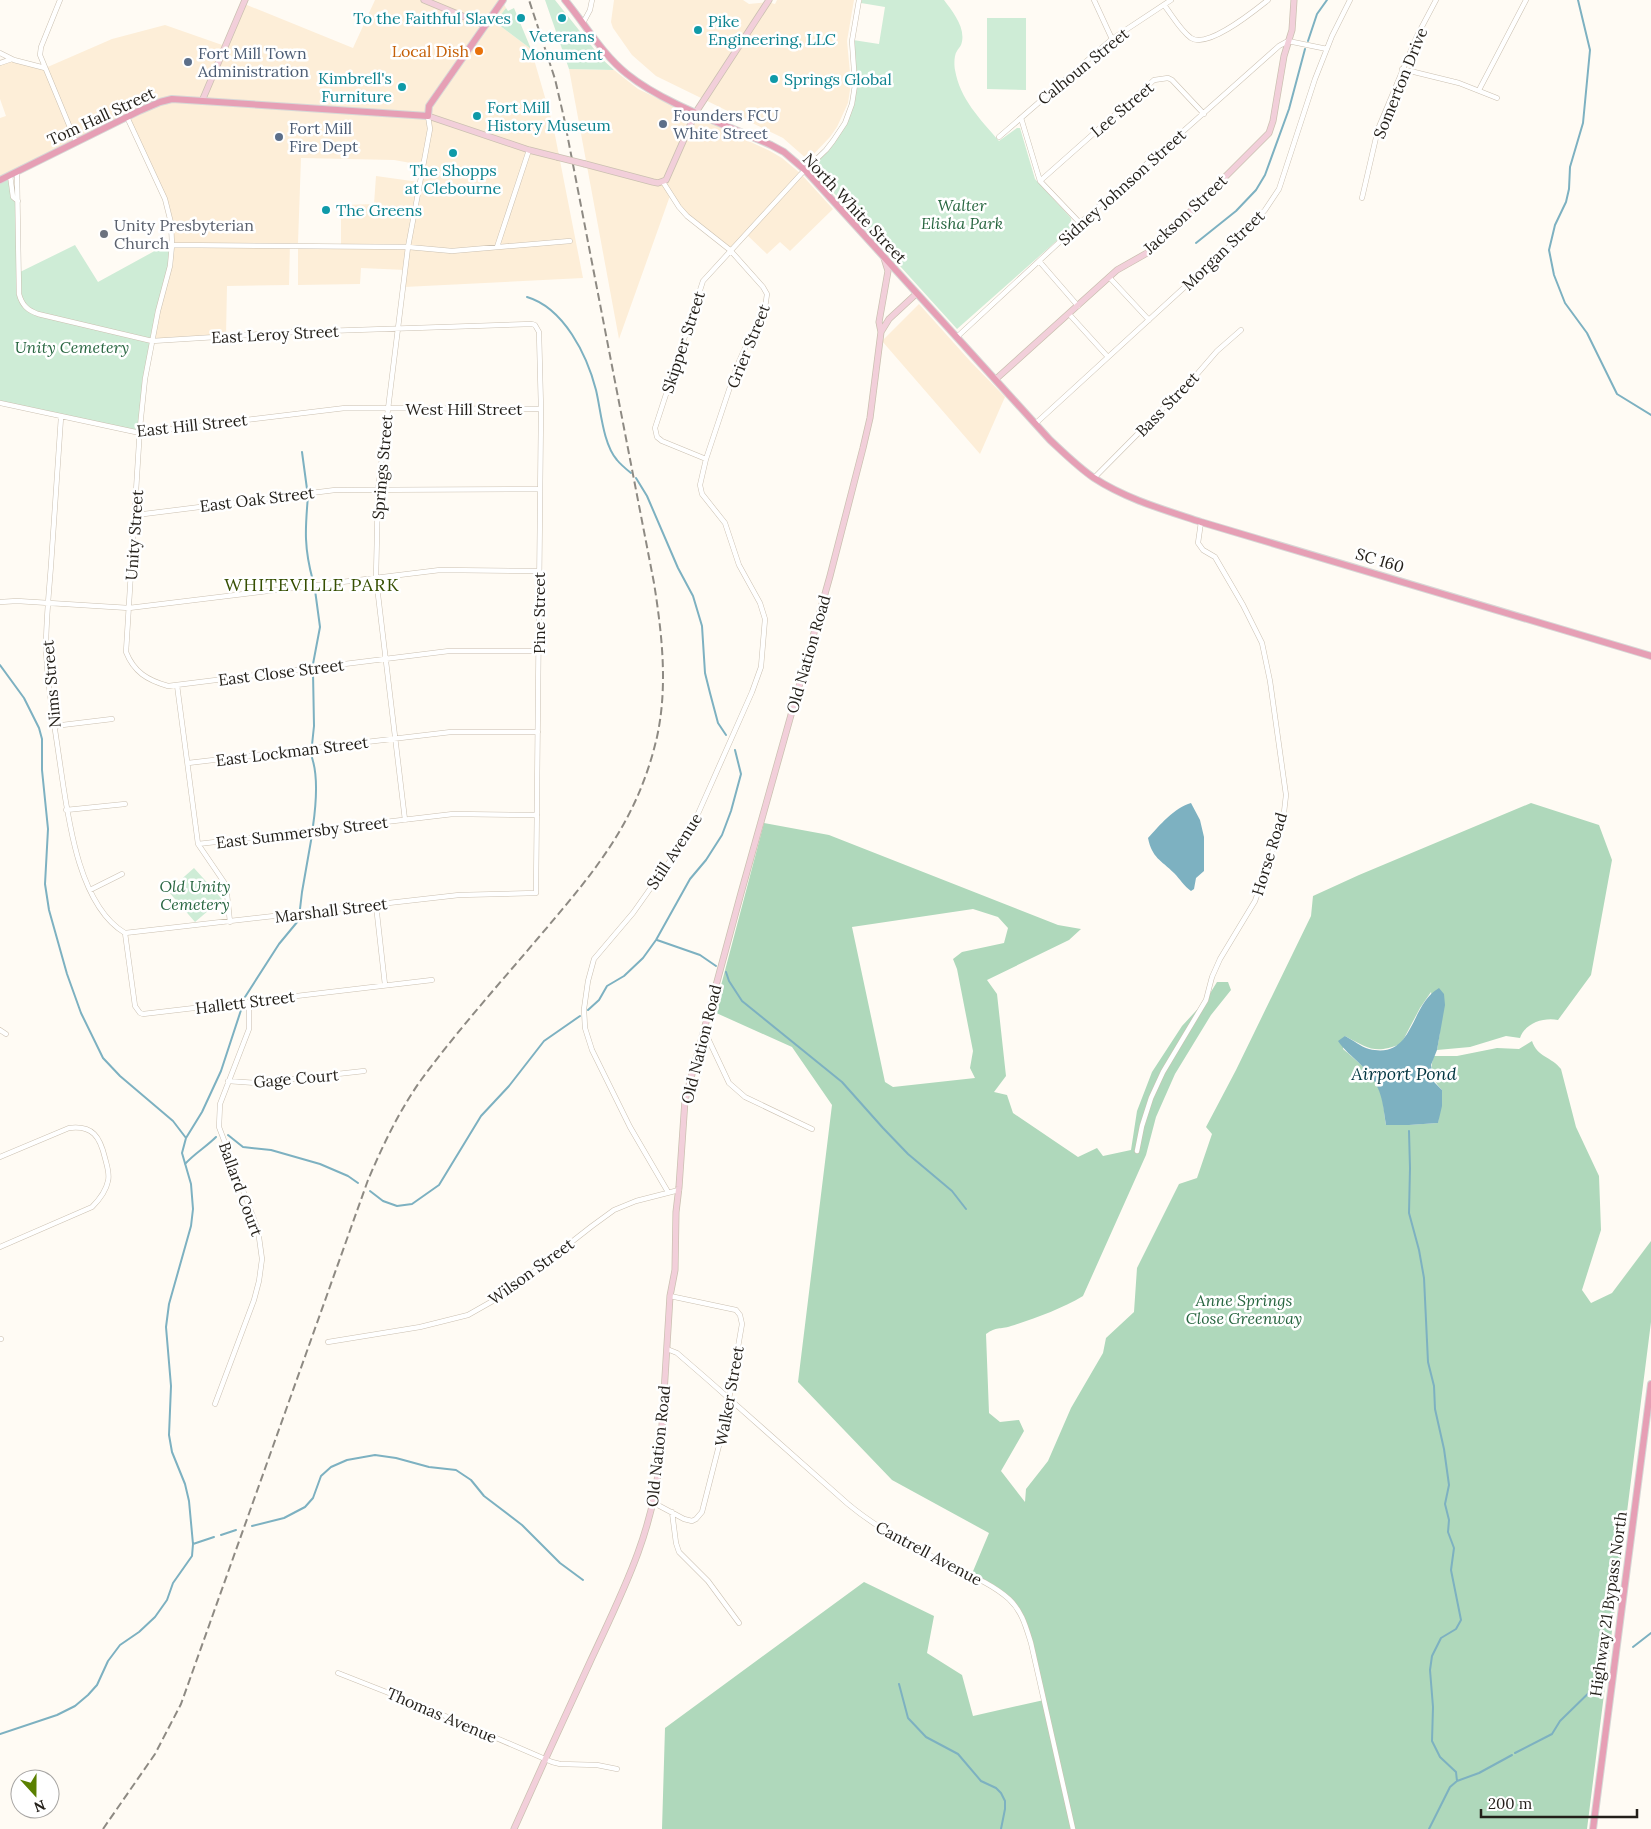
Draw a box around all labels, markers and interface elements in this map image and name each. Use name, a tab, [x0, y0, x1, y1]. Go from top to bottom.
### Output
place label: To the Faithful Slaves	[353, 8, 511, 28]
place label: Pike Engineering, LLC	[708, 11, 836, 49]
marker: To the Faithful Slaves	[515, 12, 527, 24]
marker: Veterans Monument	[556, 12, 568, 24]
street label: Calhoun Street	[1033, 23, 1133, 109]
marker: Pike Engineering, LLC	[692, 24, 704, 36]
street label: Somerton Drive	[1369, 24, 1431, 141]
place label: Veterans Monument	[521, 26, 604, 64]
place label: Local Dish	[392, 41, 469, 61]
place label: Fort Mill Town Administration	[197, 43, 309, 81]
marker: Local Dish	[473, 45, 485, 57]
marker: Fort Mill Town Administration	[182, 56, 194, 68]
place label: Kimbrell's Furniture	[318, 68, 392, 106]
place label: Springs Global	[784, 69, 892, 89]
marker: Springs Global	[768, 73, 780, 85]
street label: Lee Street	[1086, 76, 1158, 141]
marker: Kimbrell's Furniture	[396, 81, 408, 93]
street label: Tom Hall Street	[44, 82, 159, 150]
place label: Fort Mill History Museum	[487, 97, 611, 135]
place label: Founders FCU White Street	[673, 105, 779, 143]
marker: Fort Mill History Museum	[471, 110, 483, 122]
place label: Fort Mill Fire Dept	[289, 118, 359, 156]
marker: Founders FCU White Street	[657, 118, 669, 130]
street label: Sidney Johnson Street	[1054, 124, 1190, 249]
marker: Fort Mill Fire Dept	[273, 131, 285, 143]
marker: The Shopps at Clebourne	[447, 147, 459, 159]
street label: North White Street	[799, 149, 912, 268]
place label: The Shopps at Clebourne	[405, 160, 501, 198]
street label: Jackson Street	[1138, 170, 1232, 259]
park label: Walter Elisha Park	[921, 195, 1003, 233]
place label: The Greens	[336, 200, 422, 220]
marker: The Greens	[320, 204, 332, 216]
street label: Morgan Street	[1178, 205, 1269, 294]
place label: Unity Presbyterian Church	[114, 215, 254, 253]
marker: Unity Presbyterian Church	[98, 228, 110, 240]
street label: Skipper Street	[657, 288, 709, 396]
street label: Grier Street	[722, 300, 774, 391]
street label: East Leroy Street	[211, 321, 340, 347]
park label: Unity Cemetery	[15, 337, 129, 357]
street label: Bass Street	[1131, 367, 1203, 441]
street label: West Hill Street	[406, 399, 523, 419]
street label: East Hill Street	[136, 409, 249, 441]
street label: Springs Street	[367, 413, 397, 520]
street label: East Oak Street	[199, 482, 316, 516]
street label: Unity Street	[121, 488, 147, 581]
street label: SC 160	[1353, 543, 1407, 577]
street label: Pine Street	[529, 571, 549, 654]
district label: WHITEVILLE PARK	[224, 573, 400, 596]
street label: Old Nation Road	[782, 592, 835, 715]
street label: Nims Street	[37, 639, 65, 729]
street label: East Close Street	[217, 654, 346, 690]
street label: East Lockman Street	[215, 732, 370, 770]
street label: Still Avenue	[642, 809, 706, 893]
street label: Horse Road	[1247, 810, 1291, 898]
street label: East Summersby Street	[215, 811, 390, 852]
park label: Old Unity Cemetery	[159, 876, 231, 914]
street label: Marshall Street	[274, 893, 389, 927]
street label: Old Nation Road	[677, 982, 726, 1106]
street label: Hallett Street	[194, 986, 297, 1018]
water label: Airport Pond	[1350, 1062, 1457, 1085]
street label: Gage Court	[253, 1064, 340, 1092]
street label: Ballard Court	[215, 1139, 268, 1240]
street label: Wilson Street	[484, 1233, 578, 1309]
park label: Anne Springs Close Greenway	[1186, 1290, 1302, 1328]
street label: Walker Street	[710, 1343, 748, 1448]
street label: Old Nation Road	[642, 1384, 674, 1508]
street label: Highway 21 Bypass North	[1585, 1510, 1631, 1698]
street label: Cantrell Avenue	[872, 1516, 986, 1590]
street label: Thomas Avenue	[384, 1683, 500, 1747]
north arrow	[10, 1769, 60, 1819]
scale bar	[1481, 1786, 1637, 1818]
text: 200 m	[1488, 1794, 1532, 1813]
text: N	[31, 1796, 48, 1817]

